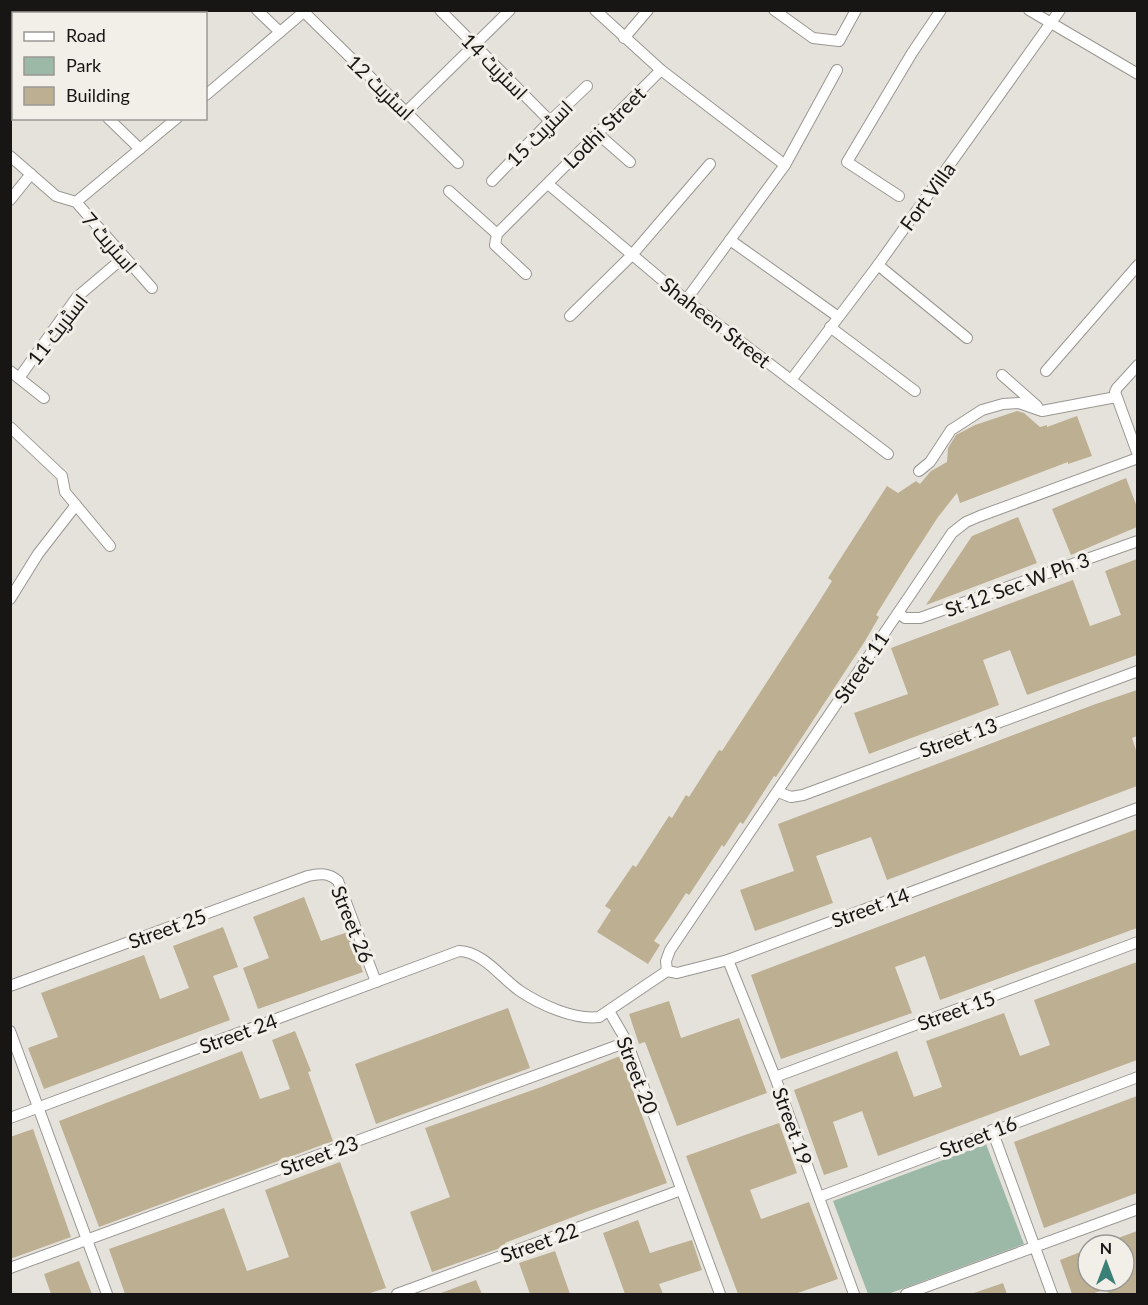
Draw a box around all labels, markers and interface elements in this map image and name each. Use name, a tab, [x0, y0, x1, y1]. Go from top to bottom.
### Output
legend	[12, 12, 207, 120]
text: Road	[66, 24, 106, 46]
street label: اسٹریٹ 14	[456, 28, 533, 105]
street label: اسٹریٹ 12	[342, 49, 419, 125]
text: Park	[66, 54, 102, 76]
street label: Lodhi Street	[558, 81, 650, 173]
text: Building	[66, 84, 130, 106]
street label: اسٹریٹ 15	[501, 95, 578, 172]
street label: Fort Villa	[894, 157, 960, 235]
street label: اسٹریٹ 7	[76, 207, 143, 278]
street label: Shaheen Street	[656, 272, 776, 372]
street label: اسٹریٹ 11	[22, 289, 93, 370]
street label: St 12 Sec W Ph 3	[941, 547, 1093, 621]
street label: Street 11	[828, 627, 894, 707]
street label: Street 13	[916, 712, 1000, 762]
street label: Street 26	[327, 882, 379, 966]
street label: Street 14	[828, 882, 913, 932]
street label: Street 25	[125, 903, 209, 953]
street label: Street 15	[914, 985, 998, 1035]
street label: Street 24	[196, 1008, 281, 1058]
street label: Street 20	[612, 1033, 664, 1117]
street label: Street 19	[768, 1084, 818, 1168]
street label: Street 16	[936, 1110, 1020, 1162]
street label: Street 23	[277, 1130, 361, 1180]
street label: Street 22	[497, 1217, 581, 1267]
north arrow	[1076, 1233, 1136, 1293]
text: N	[1100, 1238, 1112, 1257]

